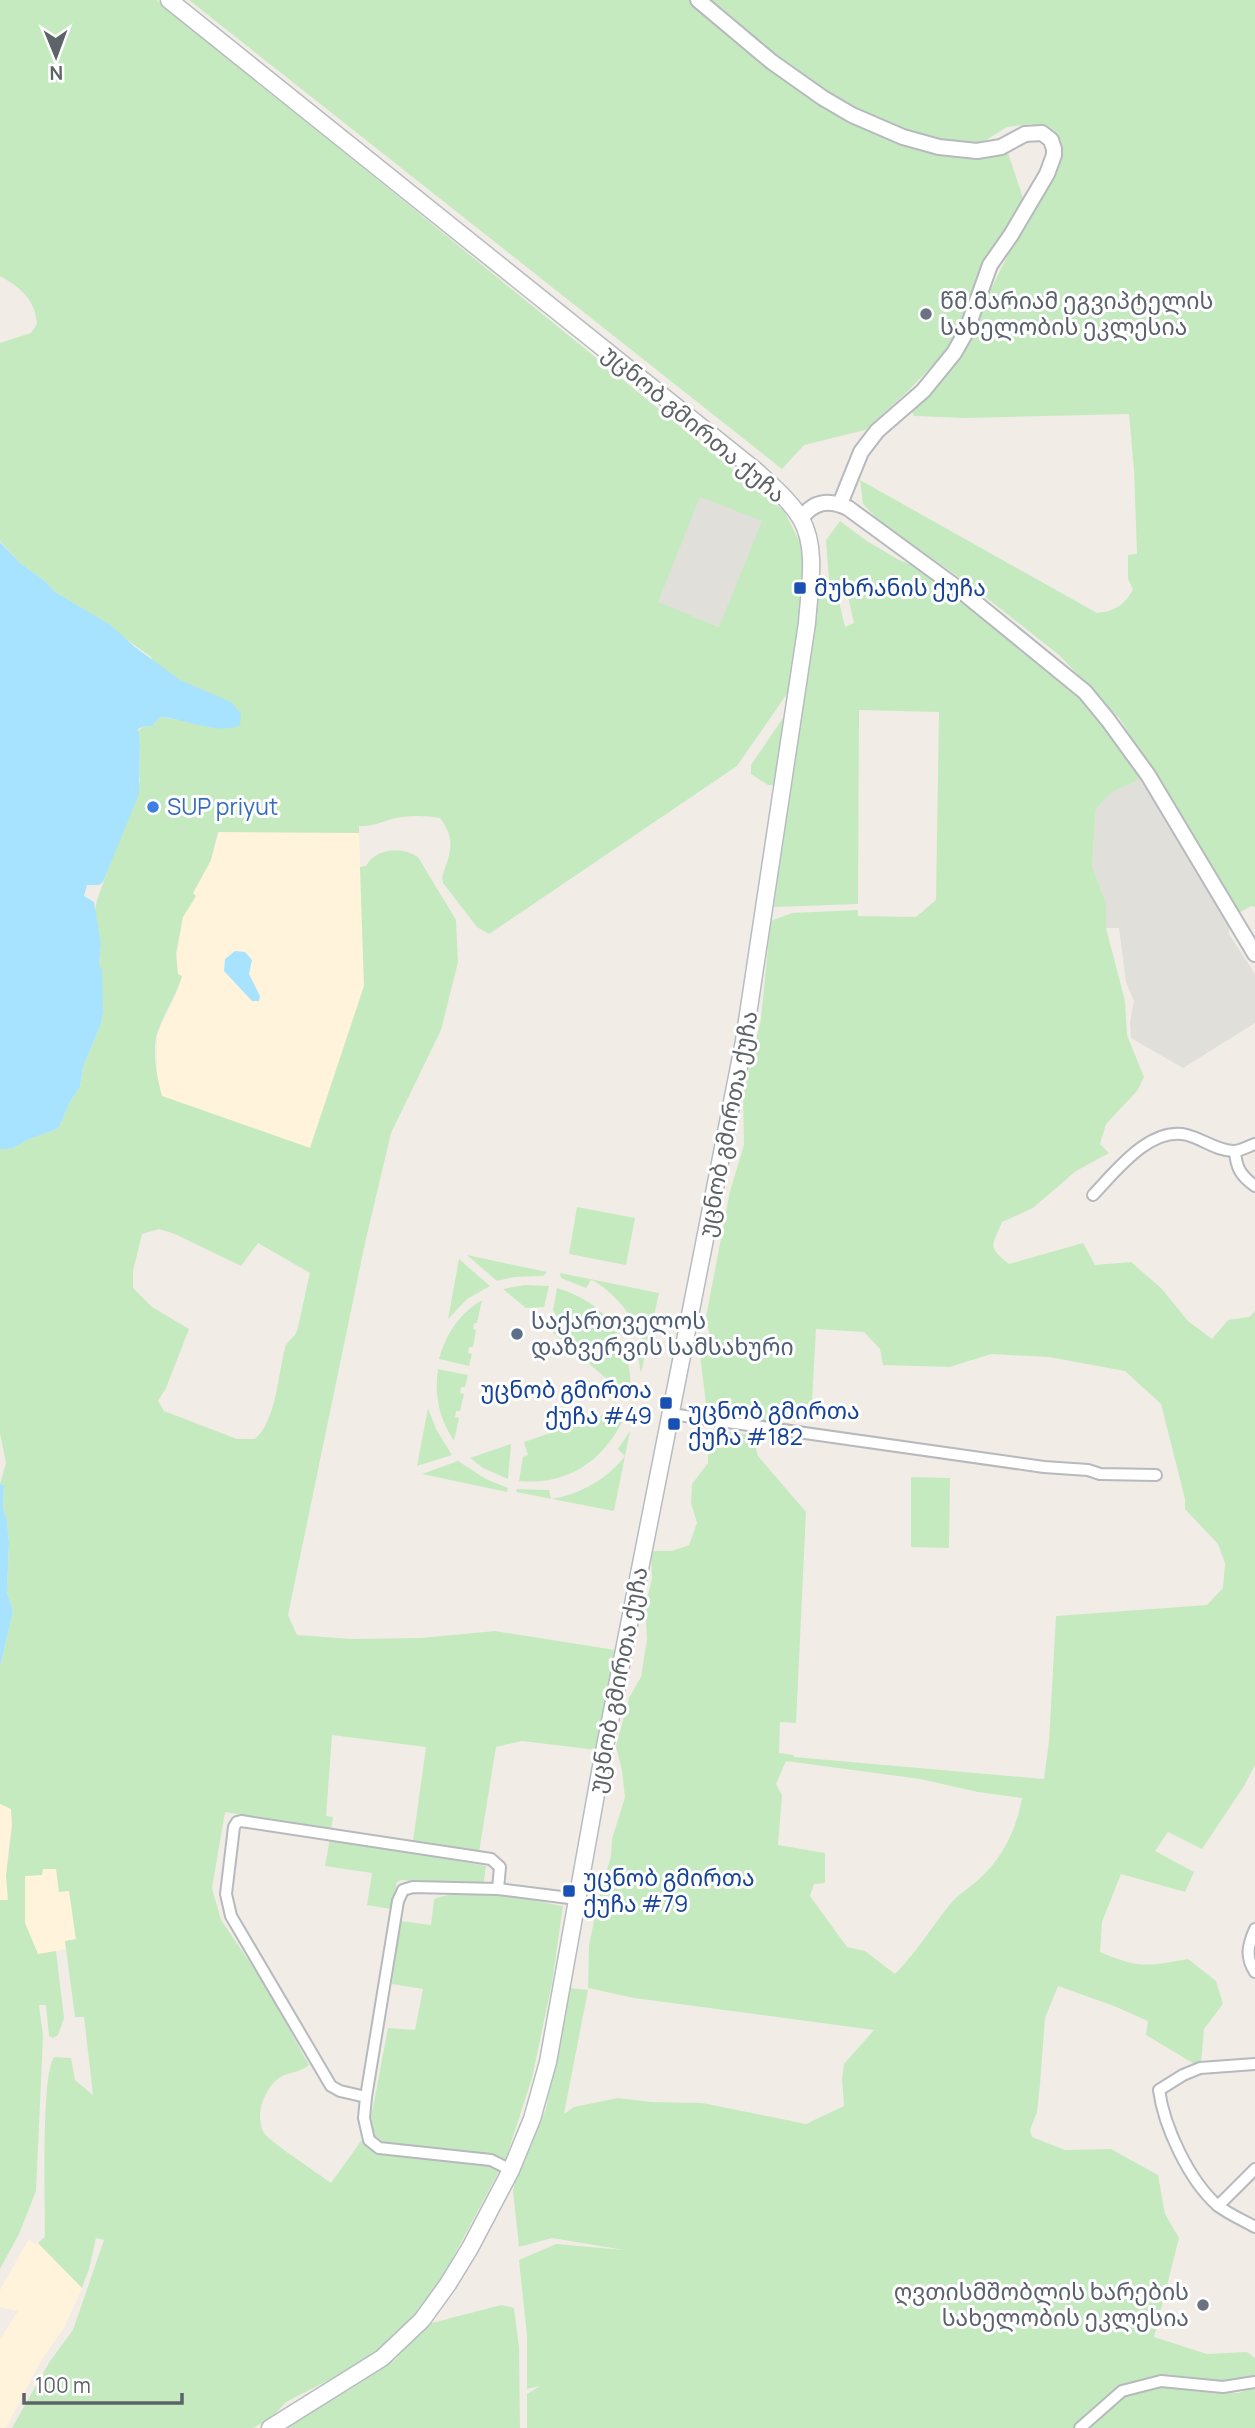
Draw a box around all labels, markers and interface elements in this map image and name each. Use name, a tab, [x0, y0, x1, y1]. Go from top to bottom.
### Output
north arrow	[21, 21, 91, 91]
text: N	[49, 60, 63, 86]
place label: წმ.მარიამ ეგვიპტელის სახელობის ეკლესია	[940, 284, 1213, 342]
marker: წმ.მარიამ ეგვიპტელის სახელობის ეკლესია	[918, 306, 934, 322]
street label: უცნობ გმირთა ქუჩა	[596, 337, 793, 509]
place label: მუხრანის ქუჩა	[814, 571, 986, 603]
marker: მუხრანის ქუჩა	[792, 580, 808, 596]
place label: SUP priyut	[167, 790, 278, 822]
marker: SUP priyut	[145, 799, 161, 815]
street label: უცნობ გმირთა ქუჩა	[689, 1008, 765, 1240]
place label: საქართველოს დაზვერვის სამსახური	[531, 1304, 794, 1362]
marker: საქართველოს დაზვერვის სამსახური	[509, 1326, 525, 1342]
place label: უცნობ გმირთა ქუჩა #49	[480, 1373, 652, 1431]
place label: უცნობ გმირთა ქუჩა #182	[688, 1394, 860, 1452]
marker: უცნობ გმირთა ქუჩა #49	[658, 1395, 674, 1411]
marker: უცნობ გმირთა ქუჩა #182	[666, 1416, 682, 1432]
street label: უცნობ გმირთა ქუჩა	[579, 1564, 655, 1796]
place label: უცნობ გმირთა ქუჩა #79	[583, 1861, 755, 1919]
marker: უცნობ გმირთა ქუჩა #79	[561, 1883, 577, 1899]
place label: ღვთისმშობლის ხარების სახელობის ეკლესია	[894, 2275, 1189, 2333]
marker: ღვთისმშობლის ხარების სახელობის ეკლესია	[1195, 2297, 1211, 2313]
scale bar	[24, 2362, 182, 2406]
text: 100 m	[35, 2371, 91, 2399]

